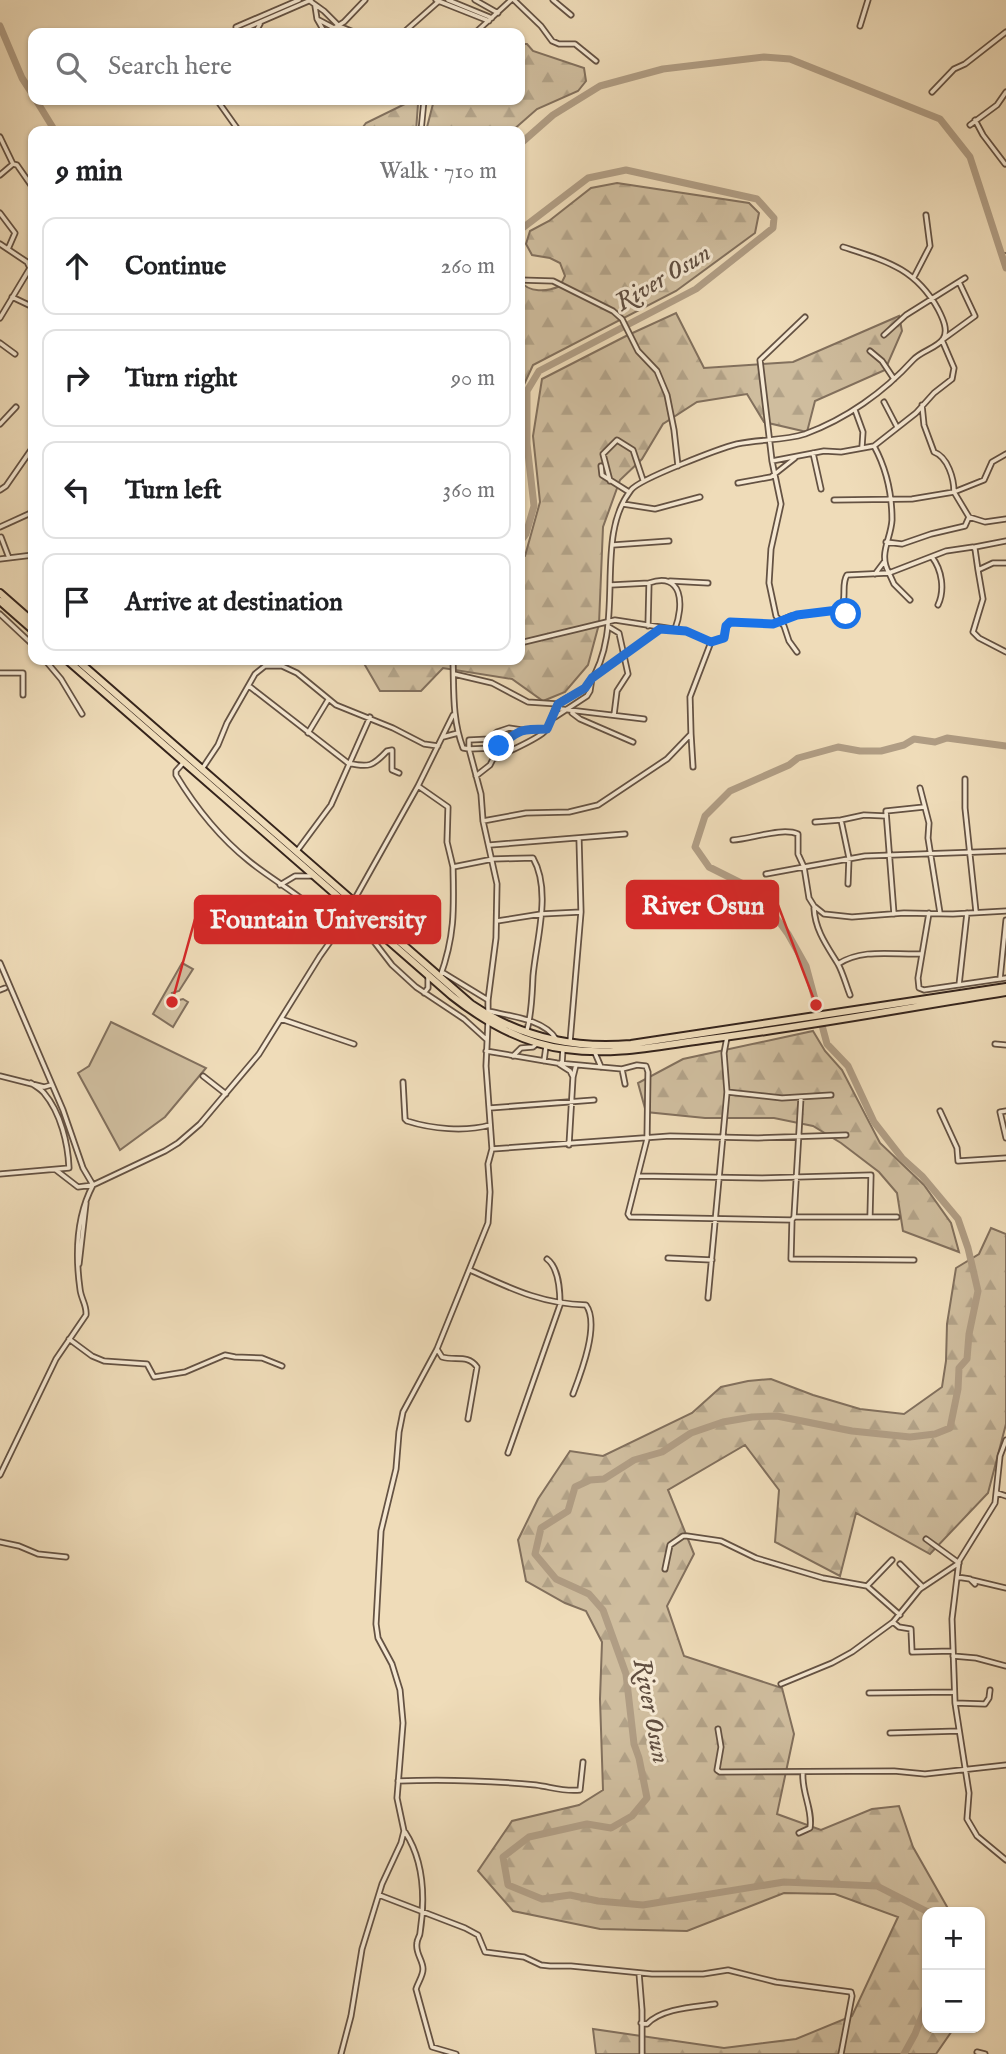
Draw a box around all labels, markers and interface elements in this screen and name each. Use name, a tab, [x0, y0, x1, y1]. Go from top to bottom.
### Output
search box	[28, 28, 525, 105]
icon: search	[52, 48, 90, 86]
text: Search here	[108, 50, 232, 83]
text: 9 min	[56, 153, 123, 191]
text: Walk · 710 m	[380, 157, 497, 186]
water label: River Osun	[609, 236, 717, 320]
icon: ahead	[58, 247, 96, 285]
text: Continue	[125, 250, 226, 283]
text: 260 m	[440, 252, 495, 281]
icon: right	[58, 359, 96, 397]
text: Turn right	[125, 362, 238, 395]
text: 90 m	[451, 364, 495, 393]
icon: left	[58, 471, 96, 509]
text: Turn left	[125, 474, 222, 507]
text: 360 m	[443, 476, 495, 505]
icon: arrive	[58, 583, 96, 621]
text: Arrive at destination	[125, 586, 343, 619]
route start	[830, 598, 861, 629]
route end	[483, 730, 514, 761]
callout: River Osun	[627, 881, 778, 928]
text: River Osun	[641, 890, 765, 923]
callout: Fountain University	[195, 896, 440, 943]
text: Fountain University	[210, 904, 428, 937]
water label: River Osun	[625, 1656, 677, 1766]
map controls	[922, 1907, 985, 2033]
button: +	[922, 1907, 985, 1970]
button: −	[922, 1970, 985, 2033]

